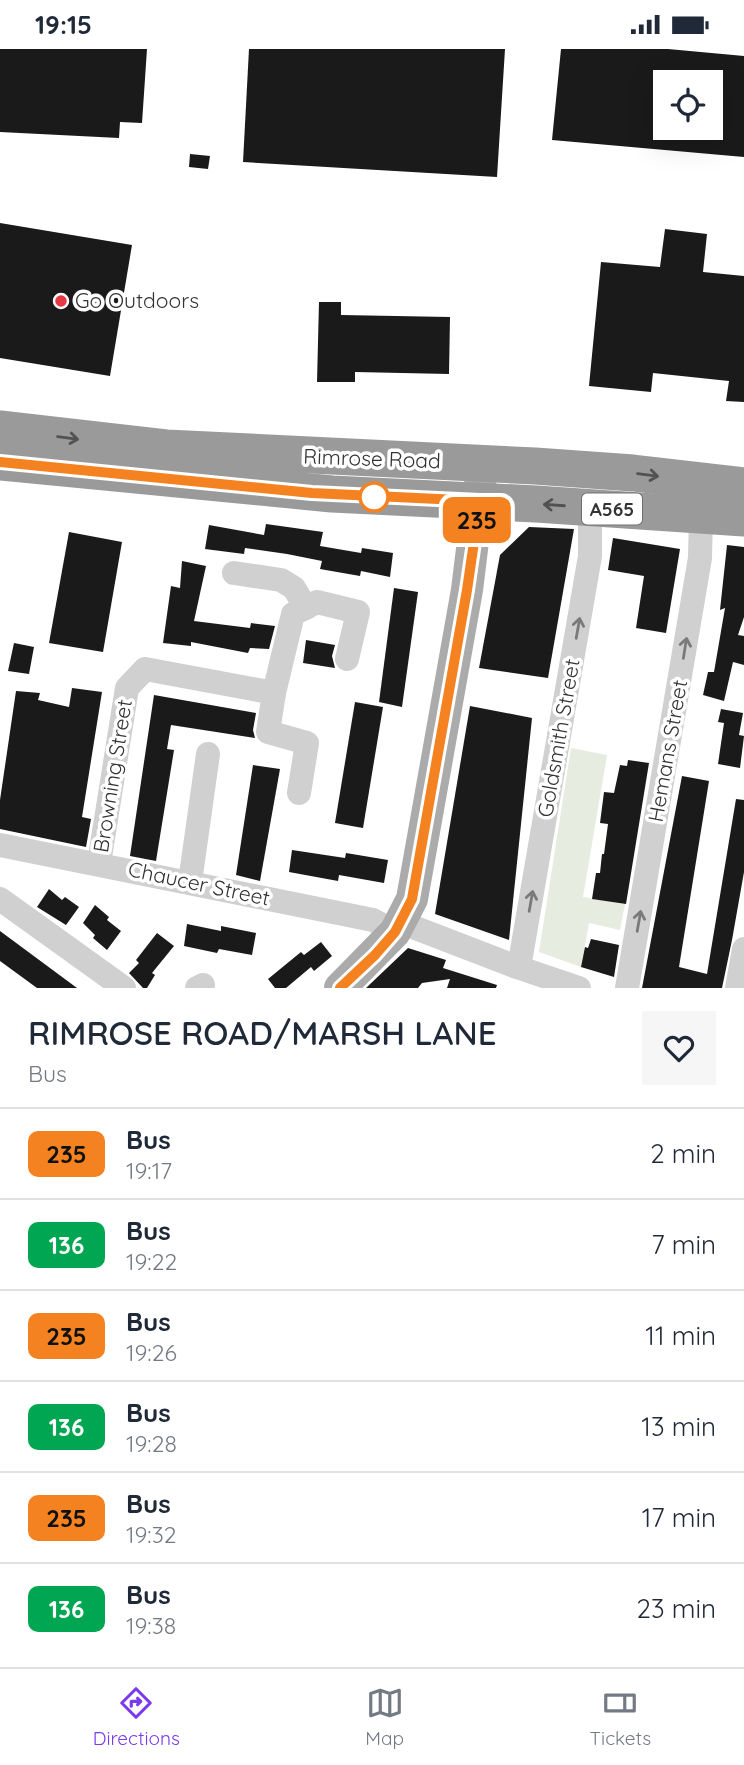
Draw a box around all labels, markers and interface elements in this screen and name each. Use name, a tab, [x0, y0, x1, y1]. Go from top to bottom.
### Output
text: 19:15	[35, 8, 92, 41]
map controls	[653, 70, 723, 140]
button: locate	[653, 70, 723, 140]
place label: Go Outdoors	[75, 287, 199, 313]
marker: Go Outdoors	[53, 293, 69, 309]
one-way arrow	[56, 431, 79, 444]
street label: Rimrose Road	[303, 443, 441, 473]
one-way arrow	[636, 468, 659, 481]
unlabelled marker	[359, 482, 389, 512]
road number: A565	[582, 493, 642, 524]
line badge: 235	[437, 497, 517, 543]
one-way arrow	[543, 498, 565, 511]
text: 235	[457, 505, 497, 535]
one-way arrow	[572, 617, 585, 640]
one-way arrow	[679, 637, 692, 660]
street label: Goldsmith Street	[531, 657, 585, 819]
street label: Hemans Street	[642, 678, 692, 824]
street label: Browning Street	[87, 697, 137, 854]
street label: Chaucer Street	[126, 855, 272, 911]
one-way arrow	[525, 890, 538, 913]
one-way arrow	[633, 910, 646, 933]
button: heart	[642, 1011, 716, 1085]
text: RIMROSE ROAD/MARSH LANE	[28, 1012, 497, 1053]
text: Bus	[28, 1059, 67, 1088]
text: Bus	[126, 1123, 171, 1156]
text: 2 min	[650, 1137, 716, 1170]
text: 235	[46, 1139, 87, 1169]
text: 19:17	[126, 1156, 172, 1185]
text: Bus	[126, 1214, 171, 1247]
text: 7 min	[651, 1228, 716, 1261]
text: 136	[49, 1230, 84, 1260]
text: 19:22	[126, 1247, 177, 1276]
text: Bus	[126, 1305, 171, 1338]
text: 11 min	[645, 1319, 716, 1352]
text: 235	[46, 1321, 87, 1351]
text: 19:26	[126, 1338, 177, 1367]
text: Bus	[126, 1396, 171, 1429]
text: 13 min	[641, 1410, 716, 1443]
text: 136	[49, 1412, 84, 1442]
text: 19:28	[126, 1429, 177, 1458]
text: Bus	[126, 1487, 171, 1520]
text: 17 min	[642, 1501, 716, 1534]
text: 235	[46, 1503, 87, 1533]
text: 19:32	[126, 1520, 176, 1549]
text: Bus	[126, 1578, 171, 1611]
text: 23 min	[637, 1592, 716, 1625]
text: 136	[49, 1594, 84, 1624]
text: 19:38	[126, 1611, 176, 1640]
tab: Directions	[93, 1684, 180, 1750]
tab: Map	[365, 1684, 404, 1750]
tab: Tickets	[590, 1684, 651, 1750]

